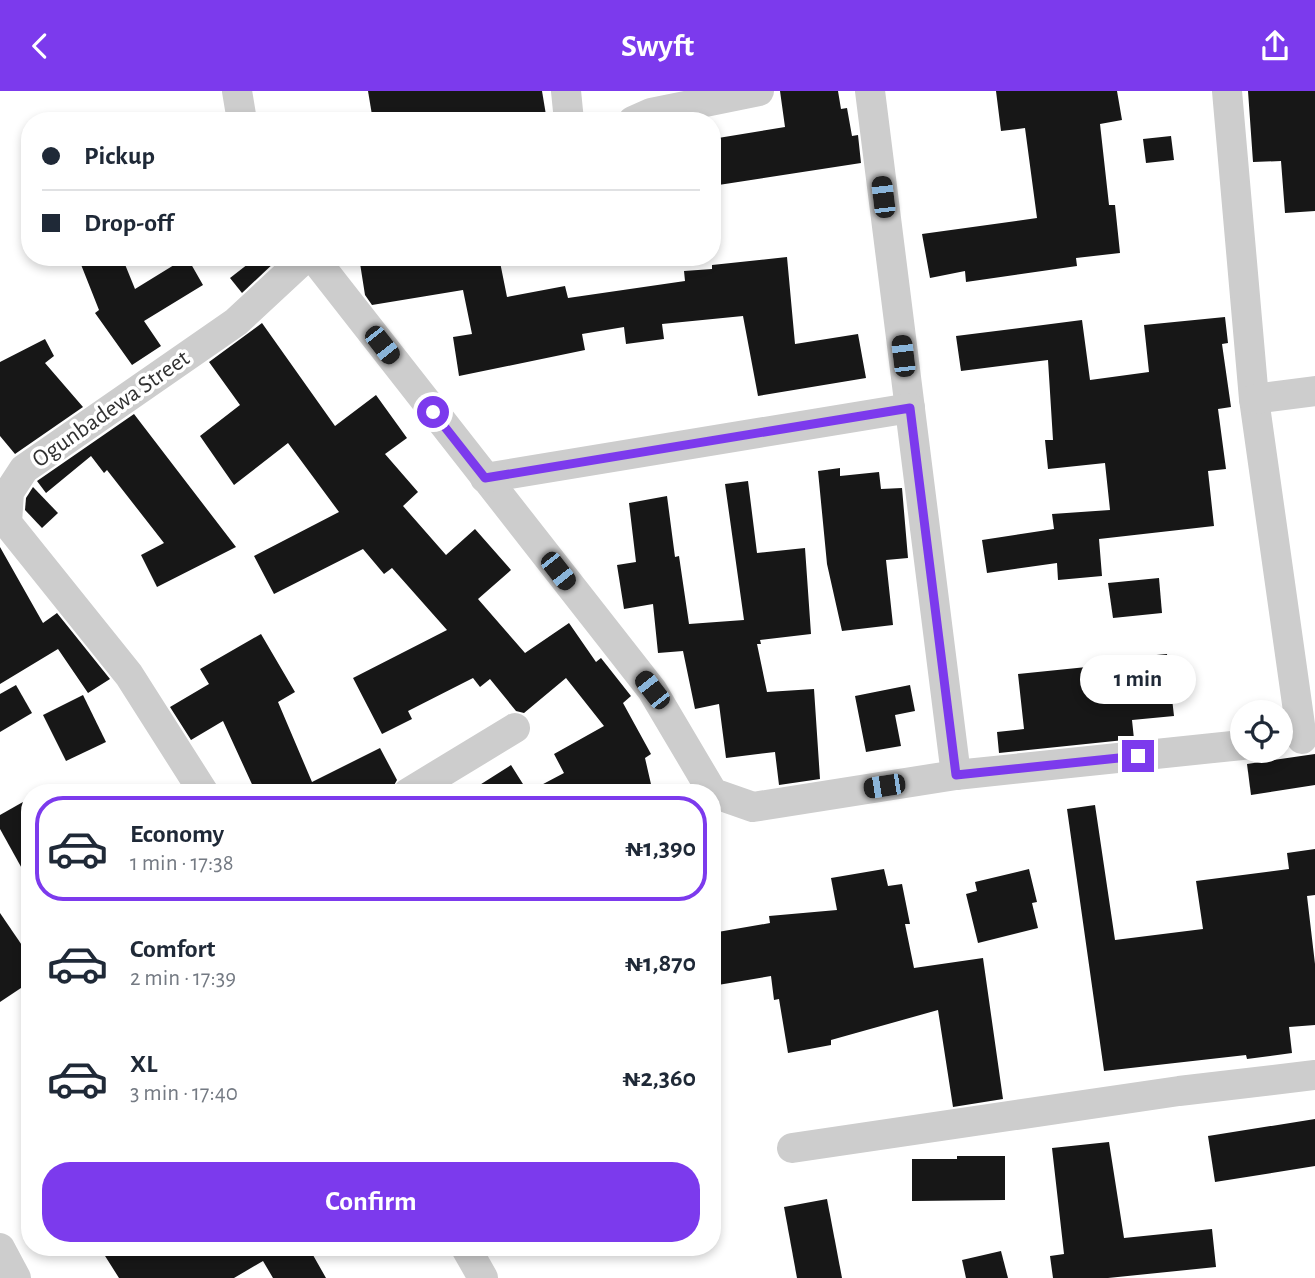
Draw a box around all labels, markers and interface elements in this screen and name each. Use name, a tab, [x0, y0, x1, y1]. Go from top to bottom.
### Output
icon: back	[21, 27, 59, 65]
icon: share	[1256, 27, 1294, 65]
text: Swyft	[621, 30, 694, 62]
text: Pickup	[84, 143, 155, 169]
car	[871, 175, 896, 219]
text: Drop-off	[84, 210, 173, 236]
car	[361, 322, 404, 368]
car	[891, 334, 916, 378]
street label: Ogunbadewa Street	[28, 346, 194, 472]
route start	[417, 396, 449, 428]
car	[537, 548, 580, 594]
callout: 1 min	[1080, 655, 1196, 703]
car	[631, 667, 674, 713]
text: 1 min	[1114, 668, 1162, 691]
map controls	[1230, 700, 1293, 763]
button: locate	[1230, 700, 1293, 763]
route end	[1122, 740, 1154, 772]
car	[862, 772, 907, 800]
icon: car	[46, 817, 109, 880]
text: Economy	[130, 821, 224, 847]
text: ₦1,390	[625, 835, 696, 861]
text: 1 min · 17:38	[130, 852, 234, 875]
icon: car	[46, 932, 109, 995]
text: Comfort	[130, 936, 215, 962]
text: ₦1,870	[625, 950, 696, 976]
text: 2 min · 17:39	[130, 967, 236, 990]
icon: car	[46, 1047, 109, 1110]
text: XL	[130, 1051, 157, 1077]
text: ₦2,360	[622, 1065, 696, 1091]
text: 3 min · 17:40	[130, 1082, 238, 1105]
button: Confirm	[42, 1162, 700, 1242]

